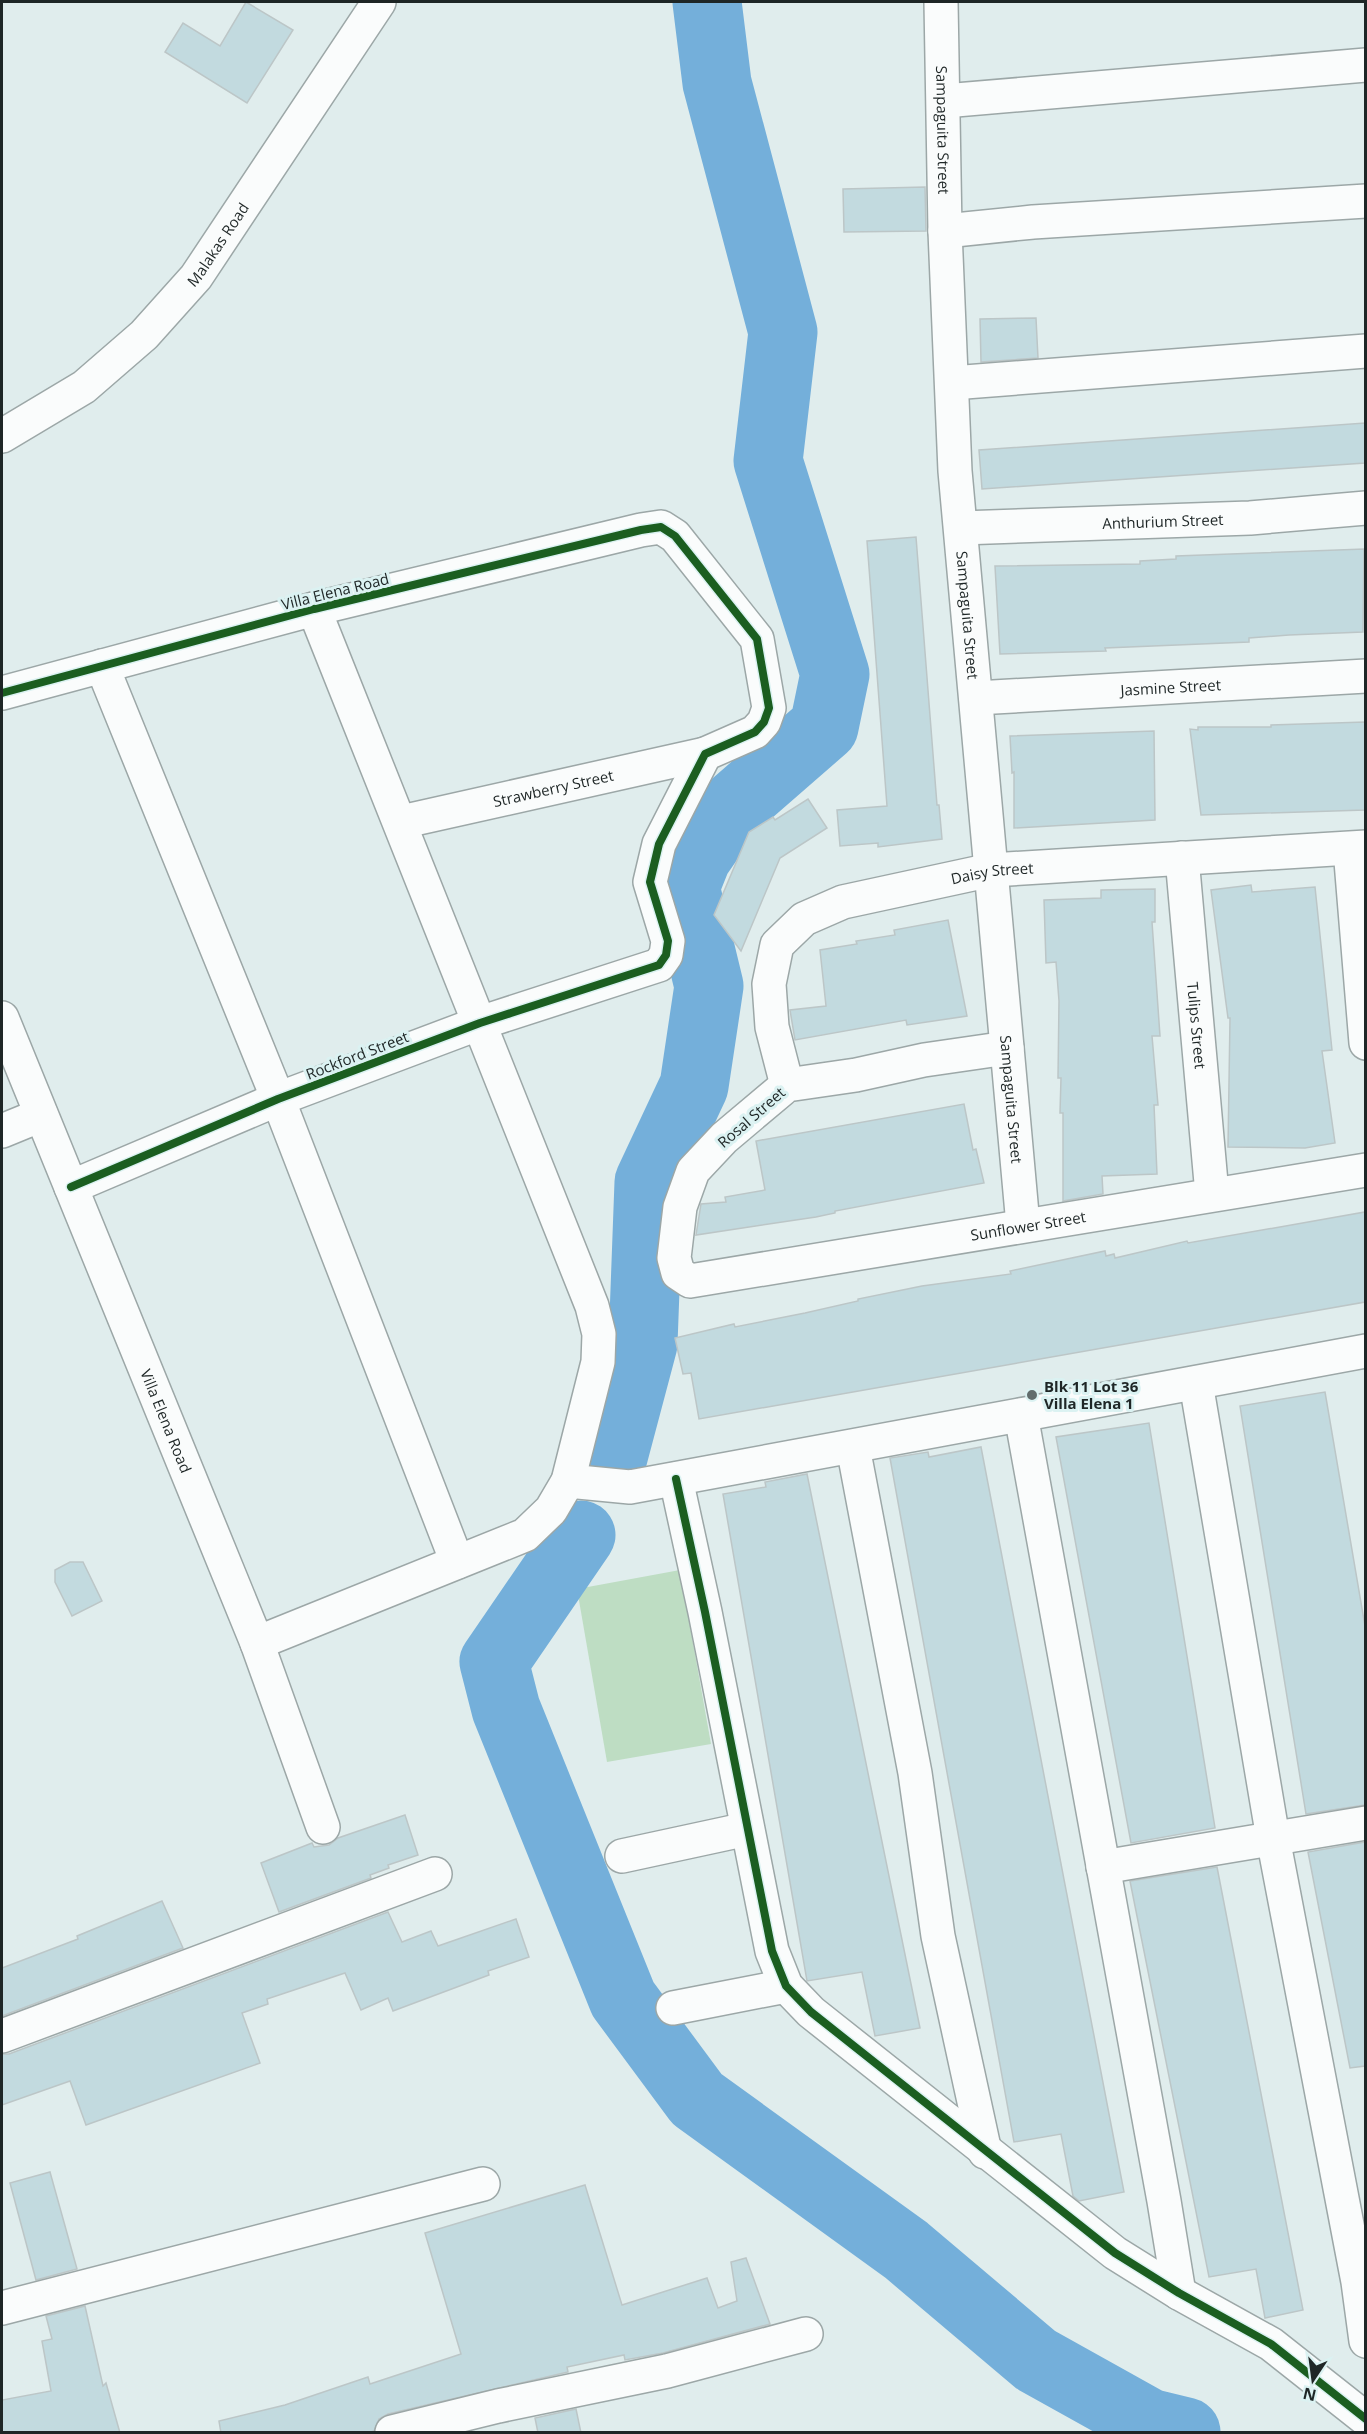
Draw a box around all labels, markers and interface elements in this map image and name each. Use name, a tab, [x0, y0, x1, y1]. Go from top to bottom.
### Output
street label: Sampaguita Street	[932, 65, 954, 195]
street label: Malakas Road	[182, 198, 253, 291]
street label: Anthurium Street	[1102, 509, 1224, 533]
street label: Sampaguita Street	[952, 550, 984, 680]
street label: Villa Elena Road	[279, 568, 391, 614]
street label: Jasmine Street	[1118, 674, 1222, 700]
street label: Strawberry Street	[491, 765, 615, 811]
street label: Daisy Street	[949, 857, 1034, 888]
street label: Tulips Street	[1183, 981, 1211, 1070]
street label: Rockford Street	[303, 1026, 411, 1084]
street label: Sampaguita Street	[996, 1034, 1027, 1164]
street label: Rosal Street	[713, 1082, 789, 1152]
street label: Sunflower Street	[969, 1206, 1087, 1245]
street label: Villa Elena Road	[136, 1366, 196, 1476]
place label: Blk 11 Lot 36 Villa Elena 1	[1044, 1376, 1139, 1413]
marker: Blk 11 Lot 36 Villa Elena 1	[1025, 1388, 1039, 1402]
north arrow	[1283, 2350, 1343, 2410]
text: N	[1301, 2382, 1318, 2407]

